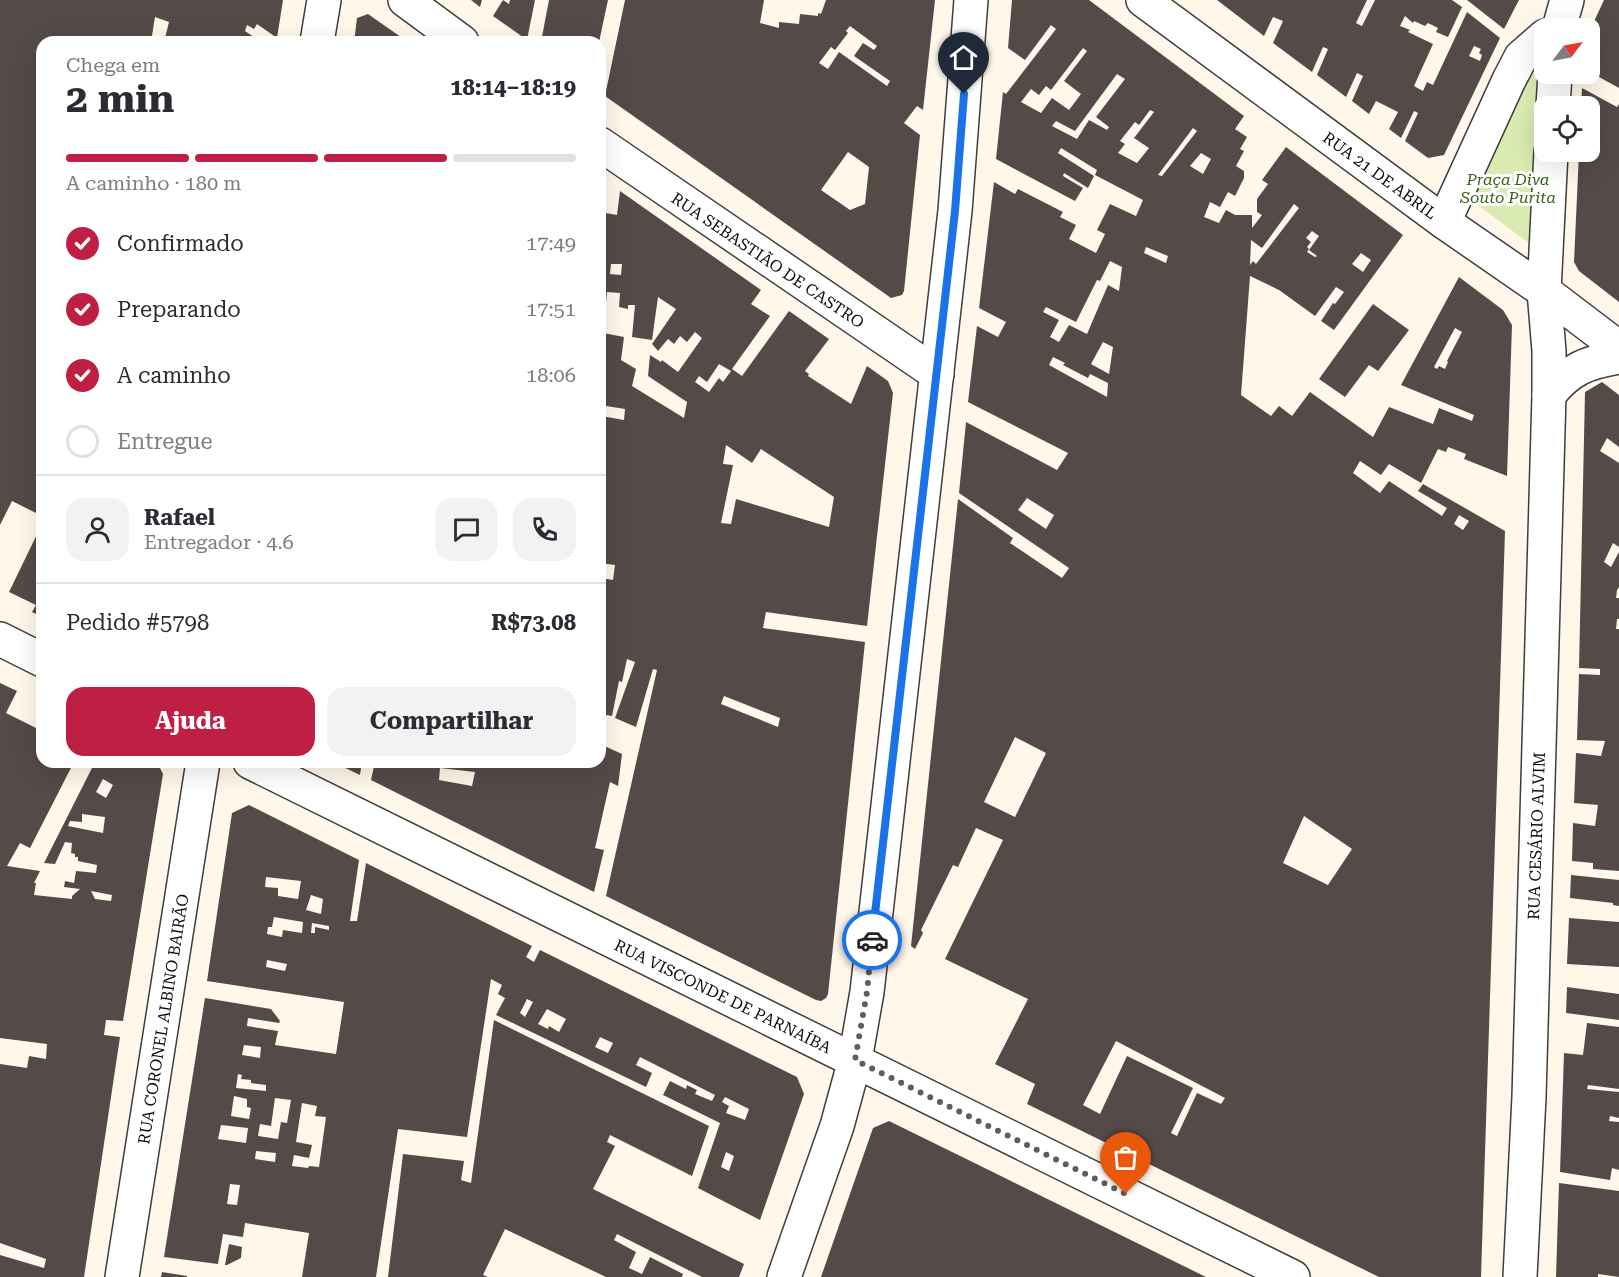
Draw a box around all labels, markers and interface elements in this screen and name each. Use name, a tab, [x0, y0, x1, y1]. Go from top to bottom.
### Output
north arrow	[1534, 18, 1600, 84]
map controls	[1534, 18, 1600, 162]
pin	[938, 32, 989, 94]
icon: home	[947, 41, 980, 74]
text: Chega em	[66, 53, 160, 77]
text: 18:14–18:19	[450, 75, 576, 100]
text: 2 min	[66, 76, 174, 122]
button: locate	[1534, 96, 1600, 162]
street label: RUA 21 DE ABRIL	[1319, 128, 1440, 223]
park label: Praça Diva Souto Purita	[1459, 170, 1556, 207]
text: A caminho · 180 m	[66, 171, 242, 195]
street label: RUA SEBASTIÃO DE CASTRO	[668, 189, 868, 332]
icon: check	[66, 227, 99, 260]
text: Confirmado	[117, 231, 244, 256]
text: 17:49	[526, 231, 576, 255]
icon: check	[66, 293, 99, 326]
text: Preparando	[117, 297, 241, 322]
text: 17:51	[526, 297, 576, 321]
icon: check	[66, 359, 99, 392]
text: A caminho	[117, 363, 231, 388]
text: 18:06	[526, 363, 576, 387]
text: Entregue	[117, 429, 213, 454]
button: person	[66, 498, 129, 561]
button: chat	[435, 498, 498, 561]
button: phone	[513, 498, 576, 561]
text: Rafael	[144, 505, 215, 530]
text: Entregador · 4.6	[144, 530, 294, 554]
text: Pedido #5798	[66, 610, 209, 635]
text: R$73.08	[491, 610, 576, 635]
button: Ajuda	[66, 687, 315, 756]
button: Compartilhar	[327, 687, 576, 756]
street label: RUA CESÁRIO ALVIM	[1524, 752, 1549, 920]
street label: RUA CORONEL ALBINO BAIRÃO	[134, 893, 193, 1146]
courier	[842, 910, 902, 970]
icon: car	[856, 924, 889, 957]
street label: RUA VISCONDE DE PARNAÍBA	[611, 935, 835, 1058]
pin	[1100, 1132, 1151, 1194]
icon: bag	[1109, 1141, 1142, 1174]

